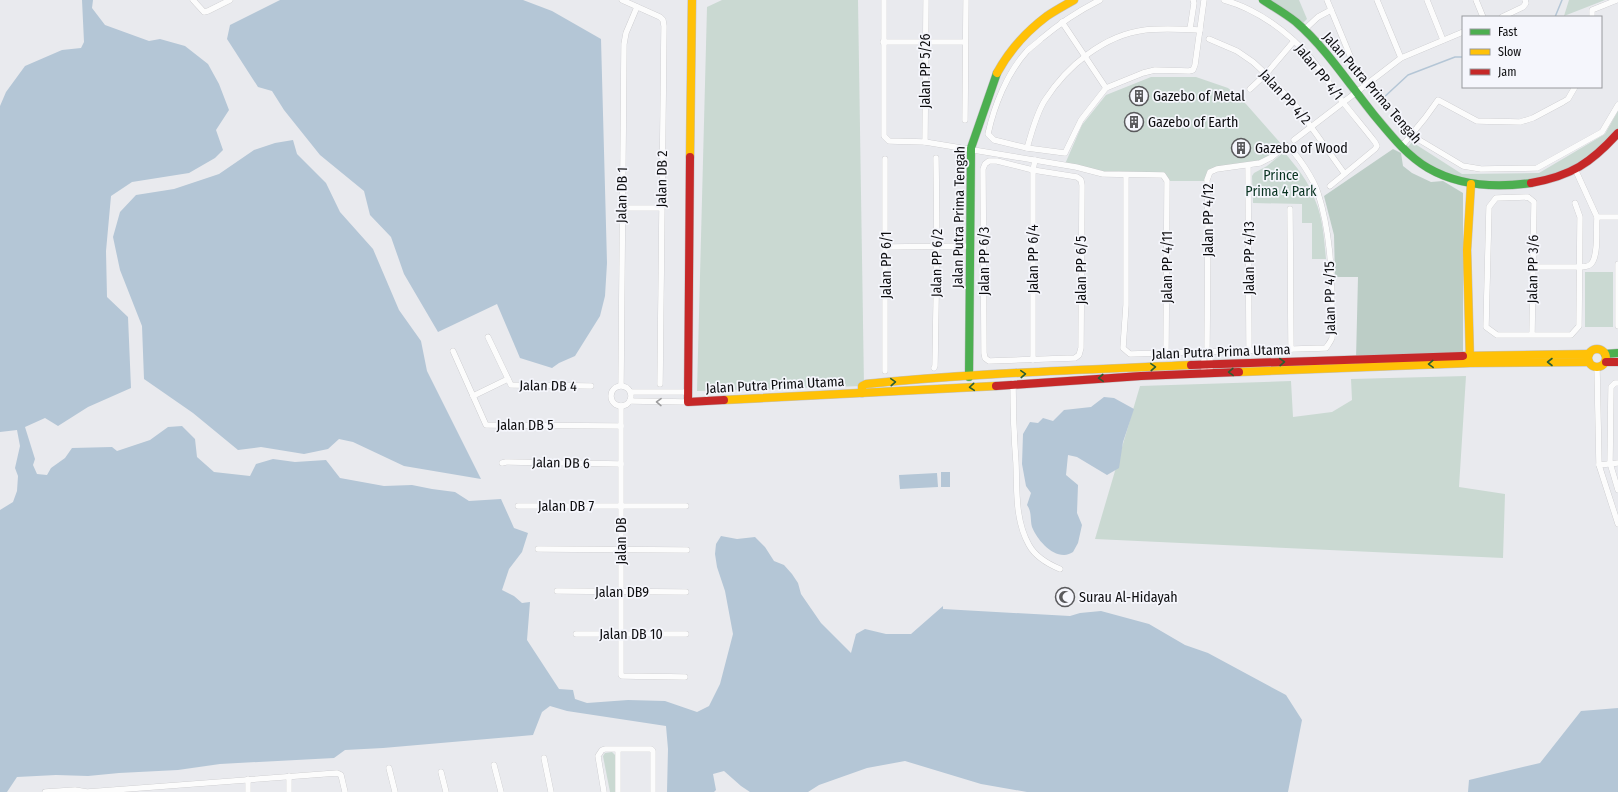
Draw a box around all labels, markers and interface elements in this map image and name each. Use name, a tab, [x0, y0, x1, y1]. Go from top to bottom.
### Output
legend	[1462, 16, 1602, 88]
text: Fast	[1498, 25, 1517, 39]
street label: Jalan Putra Prima Tengah	[1319, 29, 1425, 147]
street label: Jalan PP 5/26	[917, 34, 934, 108]
street label: Jalan PP 4/1	[1291, 40, 1347, 104]
text: Slow	[1498, 45, 1521, 59]
text: Jam	[1498, 65, 1516, 79]
street label: Jalan PP 4/2	[1256, 66, 1314, 128]
building icon: Gazebo of Metal	[1128, 85, 1150, 107]
place label: Gazebo of Metal	[1153, 88, 1245, 105]
building icon: Gazebo of Earth	[1123, 111, 1145, 133]
place label: Gazebo of Earth	[1148, 114, 1238, 131]
building icon: Gazebo of Wood	[1230, 137, 1252, 159]
place label: Gazebo of Wood	[1255, 140, 1348, 157]
street label: Jalan Putra Prima Tengah	[949, 146, 969, 288]
street label: Jalan DB 2	[653, 150, 671, 208]
street label: Jalan DB 1	[613, 167, 631, 223]
park label: Prince Prima 4 Park	[1245, 167, 1317, 200]
street label: Jalan PP 4/12	[1200, 183, 1217, 257]
street label: Jalan PP 4/13	[1241, 221, 1258, 295]
street label: Jalan PP 6/4	[1025, 224, 1042, 293]
street label: Jalan PP 6/3	[976, 227, 993, 295]
street label: Jalan PP 6/2	[928, 229, 946, 297]
street label: Jalan PP 6/1	[878, 231, 895, 299]
street label: Jalan PP 4/11	[1159, 231, 1176, 303]
street label: Jalan PP 3/6	[1524, 234, 1542, 304]
street label: Jalan PP 6/5	[1073, 236, 1090, 305]
street label: Jalan PP 4/15	[1321, 261, 1339, 335]
street label: Jalan Putra Prima Utama	[1151, 341, 1291, 363]
one-way arrow	[1279, 358, 1285, 366]
one-way arrow	[1547, 358, 1553, 366]
one-way arrow	[1428, 360, 1434, 368]
one-way arrow	[1150, 363, 1156, 372]
one-way arrow	[1228, 368, 1234, 376]
one-way arrow	[1020, 370, 1026, 378]
street label: Jalan Putra Prima Utama	[705, 373, 845, 397]
one-way arrow	[1098, 374, 1104, 382]
street label: Jalan DB 4	[519, 377, 577, 395]
one-way arrow	[890, 377, 896, 386]
one-way arrow	[969, 383, 975, 392]
one-way arrow	[656, 398, 662, 406]
street label: Jalan DB 5	[496, 417, 554, 434]
street label: Jalan DB 6	[532, 454, 590, 472]
street label: Jalan DB 7	[538, 498, 595, 515]
street label: Jalan DB	[613, 517, 630, 565]
street label: Jalan DB9	[595, 584, 649, 601]
mosque icon: Surau Al-Hidayah	[1054, 586, 1076, 608]
place label: Surau Al-Hidayah	[1079, 589, 1178, 606]
street label: Jalan DB 10	[599, 626, 663, 643]

